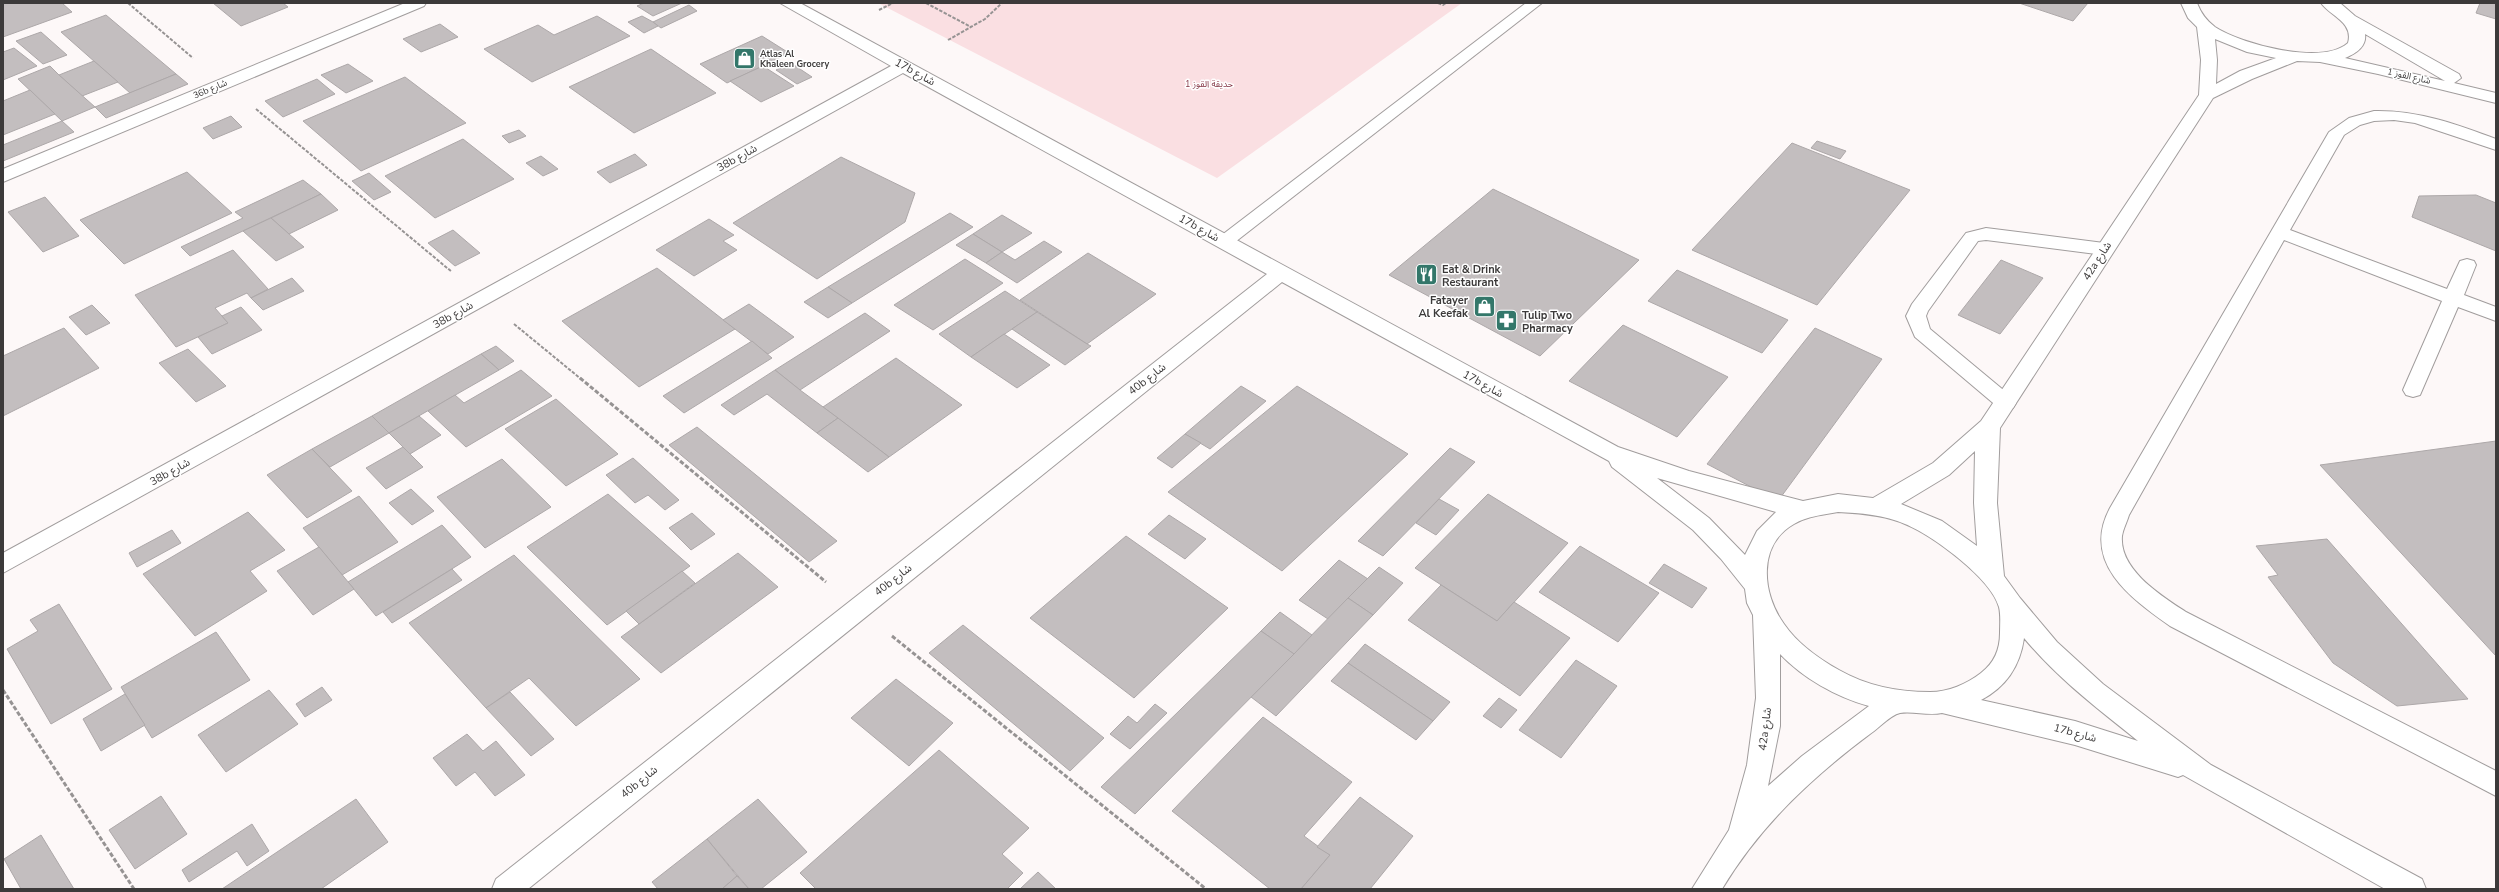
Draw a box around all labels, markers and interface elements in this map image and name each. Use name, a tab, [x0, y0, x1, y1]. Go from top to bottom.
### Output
shop icon: Atlas Al Khaleen Grocery	[732, 46, 758, 72]
place label: Atlas Al Khaleen Grocery	[760, 48, 830, 70]
street label: 17b شارع	[892, 55, 938, 89]
street label: شارع القوز 1	[2386, 65, 2432, 88]
street label: 36b شارع	[191, 76, 229, 102]
park label: حديقة القوز 1	[1185, 78, 1233, 90]
street label: 38b شارع	[714, 141, 760, 175]
street label: 17b شارع	[1176, 211, 1222, 245]
street label: 42a شارع	[2079, 238, 2115, 283]
restaurant icon: Eat & Drink Restaurant	[1413, 262, 1439, 288]
place label: Eat & Drink Restaurant	[1442, 262, 1502, 290]
place label: Fatayer Al Keefak	[1418, 293, 1469, 321]
shop icon: Fatayer Al Keefak	[1471, 293, 1497, 319]
street label: 38b شارع	[430, 298, 476, 332]
pharmacy icon: Tulip Two Pharmacy	[1493, 308, 1519, 334]
place label: Tulip Two Pharmacy	[1522, 308, 1573, 336]
street label: 40b شارع	[1125, 359, 1169, 398]
street label: 17b شارع	[1460, 367, 1506, 401]
street label: 38b شارع	[147, 455, 193, 489]
street label: 40b شارع	[871, 560, 915, 599]
street label: 42a شارع	[1755, 706, 1775, 751]
street label: 17b شارع	[2052, 720, 2098, 746]
street label: 40b شارع	[617, 762, 661, 802]

